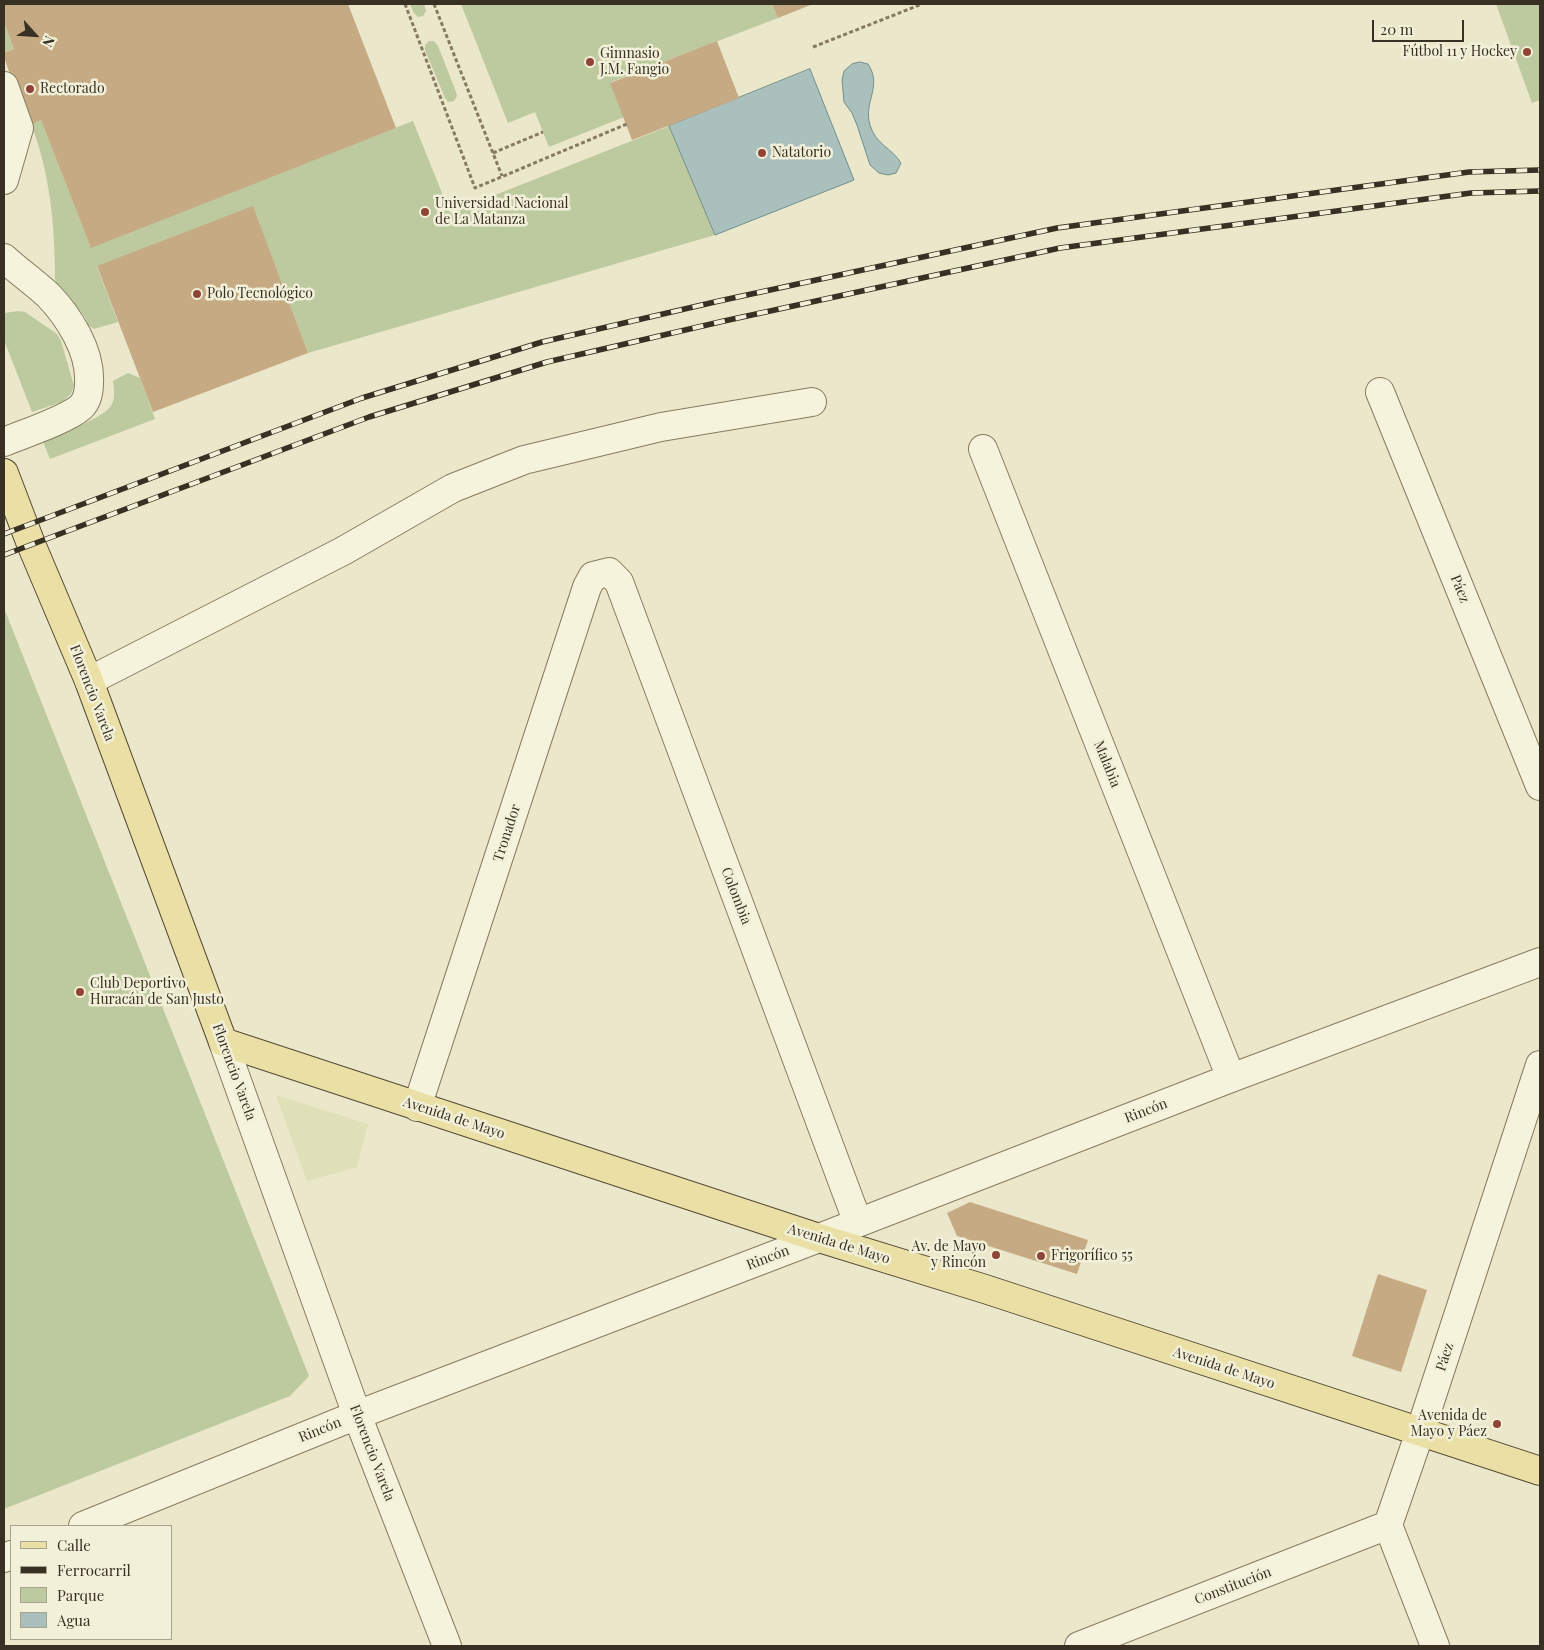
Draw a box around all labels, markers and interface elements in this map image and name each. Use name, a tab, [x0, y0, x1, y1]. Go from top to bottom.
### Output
north arrow	[10, 10, 60, 60]
scale bar	[1374, 10, 1466, 42]
text: 20 m	[1380, 19, 1413, 39]
text: N	[38, 33, 60, 50]
place label: Fútbol 11 y Hockey	[1403, 44, 1517, 60]
place label: Gimnasio J.M. Fangio	[600, 46, 669, 78]
marker: Fútbol 11 y Hockey	[1521, 46, 1533, 58]
marker: Gimnasio J.M. Fangio	[584, 56, 596, 68]
place label: Rectorado	[40, 81, 105, 97]
marker: Rectorado	[24, 83, 36, 95]
place label: Natatorio	[772, 145, 831, 161]
marker: Natatorio	[756, 147, 768, 159]
place label: Universidad Nacional de La Matanza	[435, 196, 568, 228]
marker: Universidad Nacional de La Matanza	[419, 206, 431, 218]
place label: Polo Tecnológico	[207, 286, 313, 302]
marker: Polo Tecnológico	[191, 288, 203, 300]
street label: Páez	[1447, 572, 1473, 606]
street label: Florencio Varela	[66, 642, 118, 744]
street label: Malabia	[1090, 738, 1124, 790]
street label: Tronador	[490, 802, 524, 864]
street label: Colombia	[717, 865, 755, 927]
place label: Club Deportivo Huracán de San Justo	[90, 976, 224, 1009]
marker: Club Deportivo Huracán de San Justo	[74, 986, 86, 998]
street label: Florencio Varela	[209, 1021, 259, 1123]
street label: Avenida de Mayo	[401, 1094, 507, 1142]
street label: Rincón	[1122, 1095, 1170, 1127]
street label: Avenida de Mayo	[786, 1220, 892, 1268]
place label: Av. de Mayo y Rincón	[912, 1239, 986, 1272]
street label: Rincón	[744, 1242, 792, 1274]
place label: Frigorífico 55	[1051, 1248, 1133, 1264]
marker: Av. de Mayo y Rincón	[990, 1249, 1002, 1261]
marker: Frigorífico 55	[1035, 1250, 1047, 1262]
street label: Páez	[1433, 1341, 1457, 1373]
street label: Avenida de Mayo	[1171, 1344, 1277, 1392]
street label: Florencio Varela	[346, 1402, 398, 1504]
place label: Avenida de Mayo y Páez	[1411, 1408, 1487, 1440]
street label: Rincón	[296, 1414, 344, 1446]
marker: Avenida de Mayo y Páez	[1491, 1418, 1503, 1430]
legend	[10, 1525, 172, 1640]
text: Calle	[57, 1535, 91, 1555]
text: Ferrocarril	[57, 1560, 131, 1580]
street label: Constitución	[1192, 1564, 1274, 1608]
text: Parque	[57, 1585, 104, 1605]
text: Agua	[57, 1610, 91, 1630]

